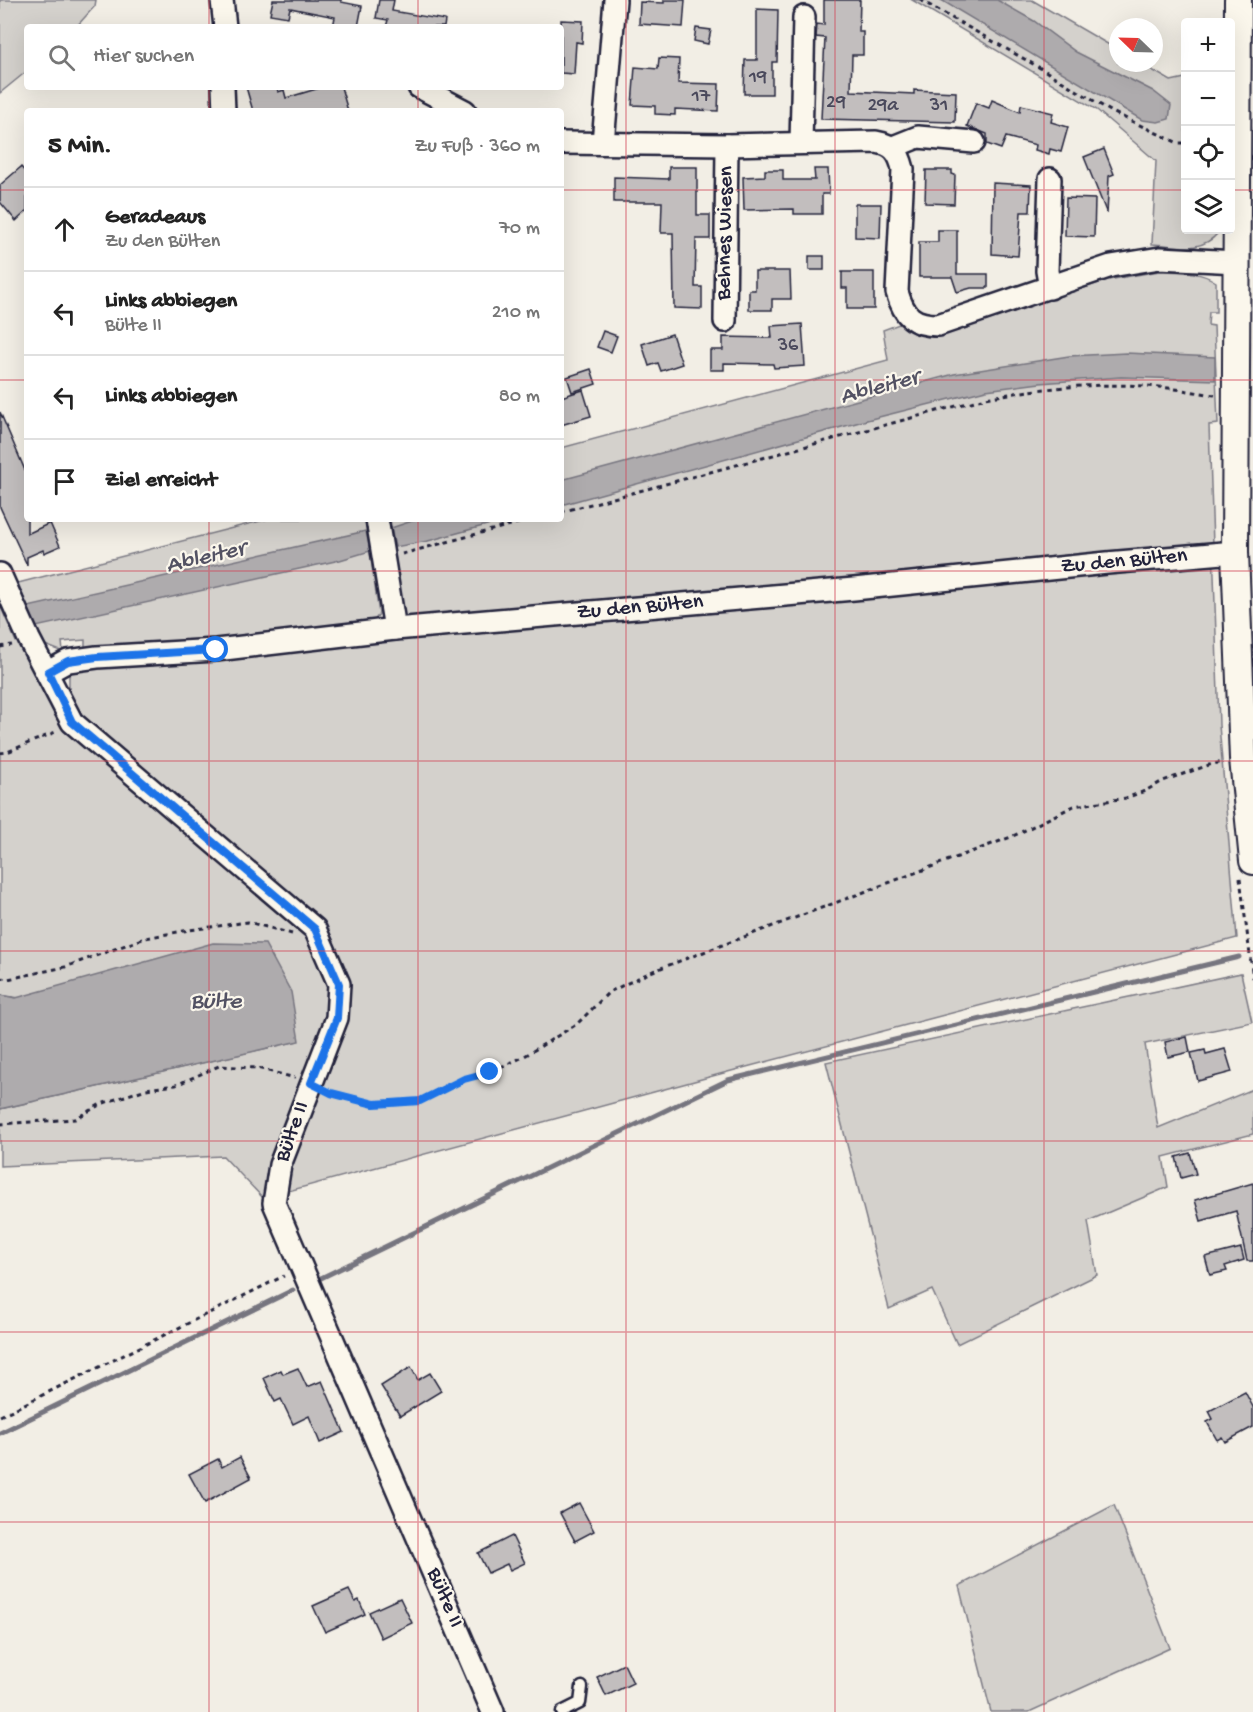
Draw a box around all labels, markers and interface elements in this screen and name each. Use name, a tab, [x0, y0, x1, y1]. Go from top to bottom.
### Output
north arrow	[1109, 18, 1163, 72]
map controls	[1181, 18, 1235, 234]
button: +	[1181, 18, 1235, 72]
search box	[24, 24, 564, 90]
icon: search	[45, 41, 78, 74]
text: Hier suchen	[93, 44, 194, 70]
house number: 19	[748, 67, 767, 90]
button: −	[1181, 72, 1235, 126]
house number: 17	[691, 86, 711, 109]
house number: 29	[826, 92, 846, 115]
house number: 29a	[868, 95, 899, 118]
house number: 31	[929, 95, 948, 118]
button: locate	[1181, 126, 1235, 180]
text: 5 Min.	[48, 132, 112, 163]
text: Zu Fuß · 360 m	[415, 136, 540, 159]
street label: Behnes Wiesen	[712, 165, 740, 301]
button: layers	[1181, 180, 1235, 234]
text: Geradeaus	[105, 205, 205, 231]
icon: ahead	[48, 213, 81, 246]
text: 70 m	[499, 218, 540, 241]
text: Zu den Bülten	[105, 231, 220, 254]
text: Links abbiegen	[105, 289, 237, 315]
icon: left	[48, 297, 81, 330]
text: 210 m	[492, 302, 540, 325]
text: Bülte II	[105, 315, 162, 338]
house number: 36	[777, 335, 799, 358]
water label: Ableiter	[837, 362, 927, 412]
icon: left	[48, 381, 81, 414]
text: Links abbiegen	[105, 384, 237, 410]
text: 80 m	[499, 386, 540, 409]
icon: arrive	[48, 465, 81, 498]
text: Ziel erreicht	[105, 468, 217, 494]
water label: Ableiter	[164, 534, 253, 581]
street label: Zu den Bülten	[1060, 543, 1189, 580]
street label: Zu den Bülten	[576, 589, 705, 626]
route start	[202, 636, 228, 662]
water label: Bülte	[191, 988, 243, 1017]
route end	[476, 1058, 502, 1084]
street label: Bülte II	[270, 1098, 316, 1167]
street label: Bülte II	[419, 1563, 468, 1632]

